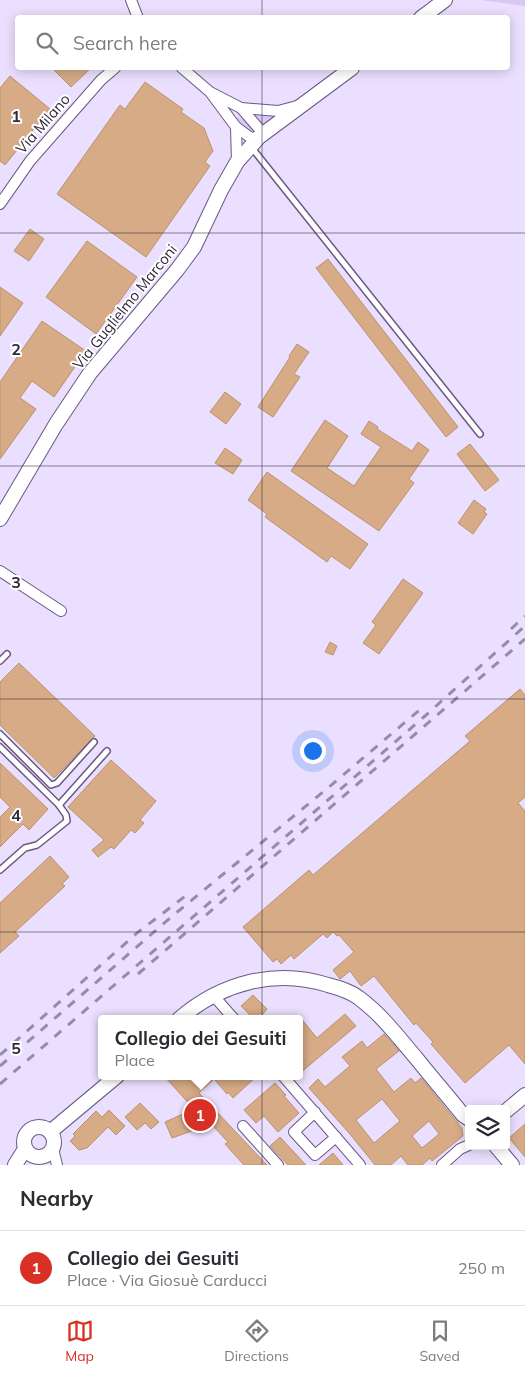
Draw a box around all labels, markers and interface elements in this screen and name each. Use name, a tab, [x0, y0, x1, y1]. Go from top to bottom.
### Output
search box	[15, 15, 510, 70]
icon: search	[33, 29, 61, 57]
text: Search here	[73, 31, 177, 55]
street label: Via Milano	[11, 90, 74, 158]
text: 1	[11, 106, 21, 126]
street label: Via Guglielmo Marconi	[68, 240, 181, 373]
text: 2	[11, 339, 21, 359]
text: 3	[11, 572, 21, 592]
your location	[300, 738, 326, 764]
text: 4	[11, 805, 21, 825]
popup	[98, 1015, 303, 1080]
text: Collegio dei Gesuiti	[115, 1026, 286, 1050]
text: 5	[11, 1038, 21, 1058]
text: Place	[115, 1050, 155, 1070]
pin: 1	[184, 1096, 216, 1134]
map controls	[465, 1105, 510, 1150]
button: layers	[465, 1105, 510, 1150]
text: Nearby	[20, 1185, 93, 1211]
text: Collegio dei Gesuiti	[67, 1246, 239, 1270]
text: 1	[31, 1258, 41, 1278]
text: 250 m	[458, 1258, 505, 1278]
text: Place · Via Giosuè Carducci	[67, 1270, 267, 1290]
tab: Map	[65, 1317, 94, 1365]
tab: Directions	[224, 1317, 289, 1365]
tab: Saved	[419, 1317, 460, 1365]

